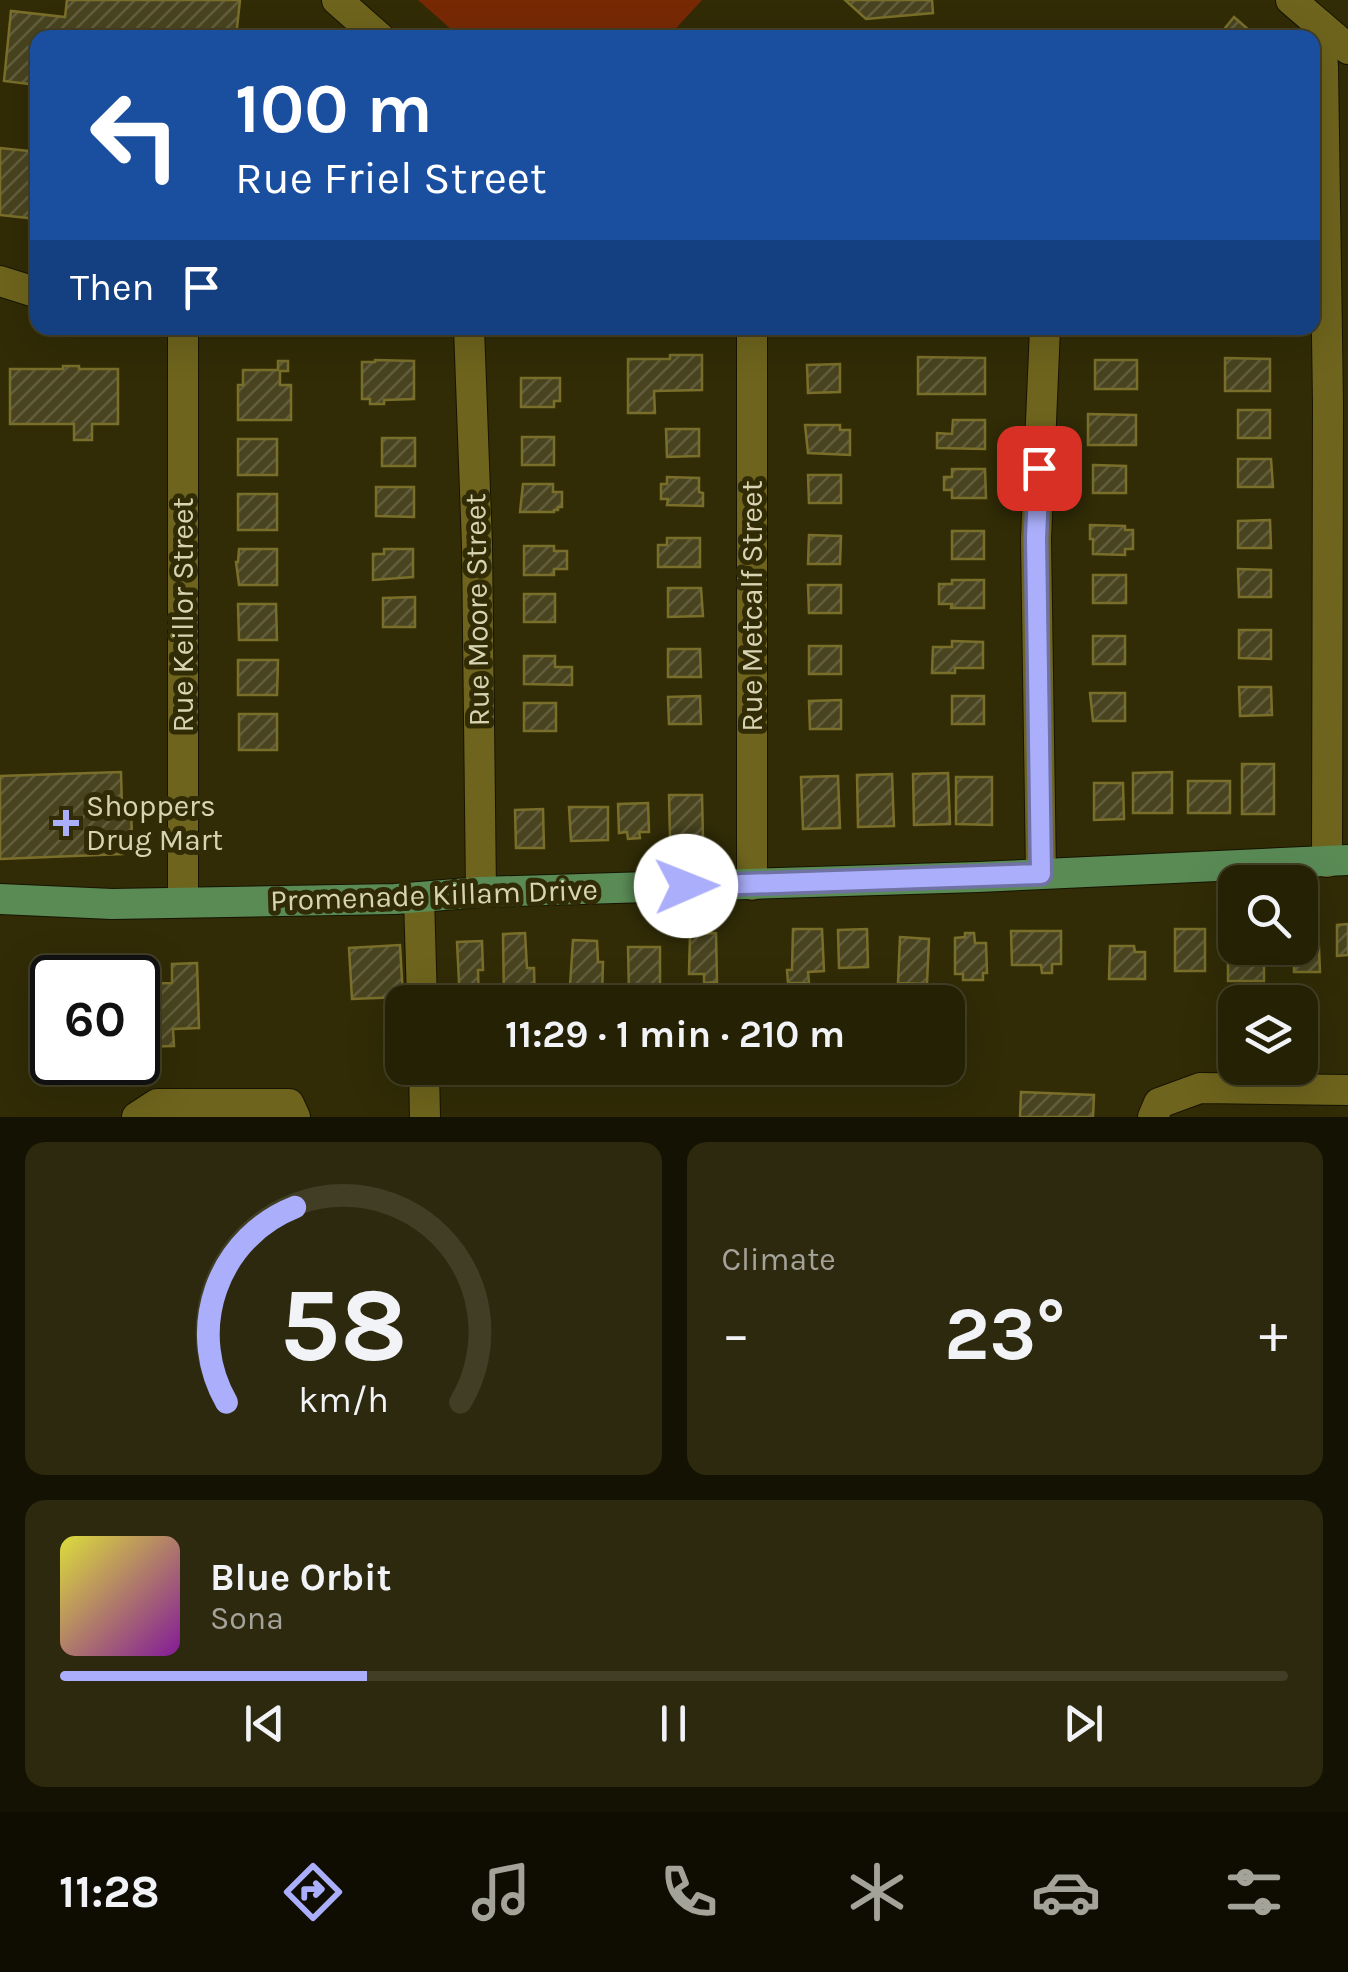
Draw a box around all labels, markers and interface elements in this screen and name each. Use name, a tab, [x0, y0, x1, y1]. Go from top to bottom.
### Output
text: 100 m	[235, 68, 433, 150]
icon: left	[70, 70, 200, 200]
text: Rue Friel Street	[235, 152, 547, 204]
icon: arrive	[174, 260, 229, 315]
text: Then	[70, 265, 154, 310]
pin	[997, 426, 1082, 511]
icon: arrive	[1012, 441, 1067, 496]
street label: Rue Metcalf Street	[734, 480, 770, 732]
street label: Rue Moore Street	[457, 493, 497, 727]
street label: Rue Keillor Street	[165, 497, 201, 733]
place label: Shoppers Drug Mart	[86, 788, 223, 858]
marker: Shoppers Drug Mart	[55, 812, 77, 834]
position arrow	[634, 834, 738, 938]
map controls	[1218, 865, 1318, 1085]
button: search	[1218, 865, 1318, 965]
street label: Promenade Killam Drive	[269, 871, 599, 919]
speed limit sign: 60	[30, 955, 160, 1085]
button: layers	[1218, 985, 1318, 1085]
text: 11:29 · 1 min · 210 m	[505, 1012, 845, 1057]
text: Climate	[722, 1241, 836, 1278]
text: 58	[279, 1265, 407, 1386]
text: 23°	[944, 1290, 1065, 1378]
text: −	[722, 1302, 750, 1366]
text: +	[1259, 1302, 1288, 1366]
text: km/h	[298, 1379, 389, 1421]
text: Blue Orbit	[210, 1555, 391, 1600]
text: Sona	[210, 1600, 284, 1637]
icon: previous	[237, 1696, 292, 1751]
icon: pause	[646, 1696, 701, 1751]
icon: next	[1056, 1696, 1111, 1751]
icon: directions	[278, 1857, 348, 1927]
icon: music	[466, 1857, 536, 1927]
icon: phone	[654, 1857, 724, 1927]
icon: climate	[842, 1857, 912, 1927]
icon: car	[1031, 1857, 1101, 1927]
icon: filters	[1219, 1857, 1289, 1927]
text: 11:28	[59, 1866, 160, 1918]

